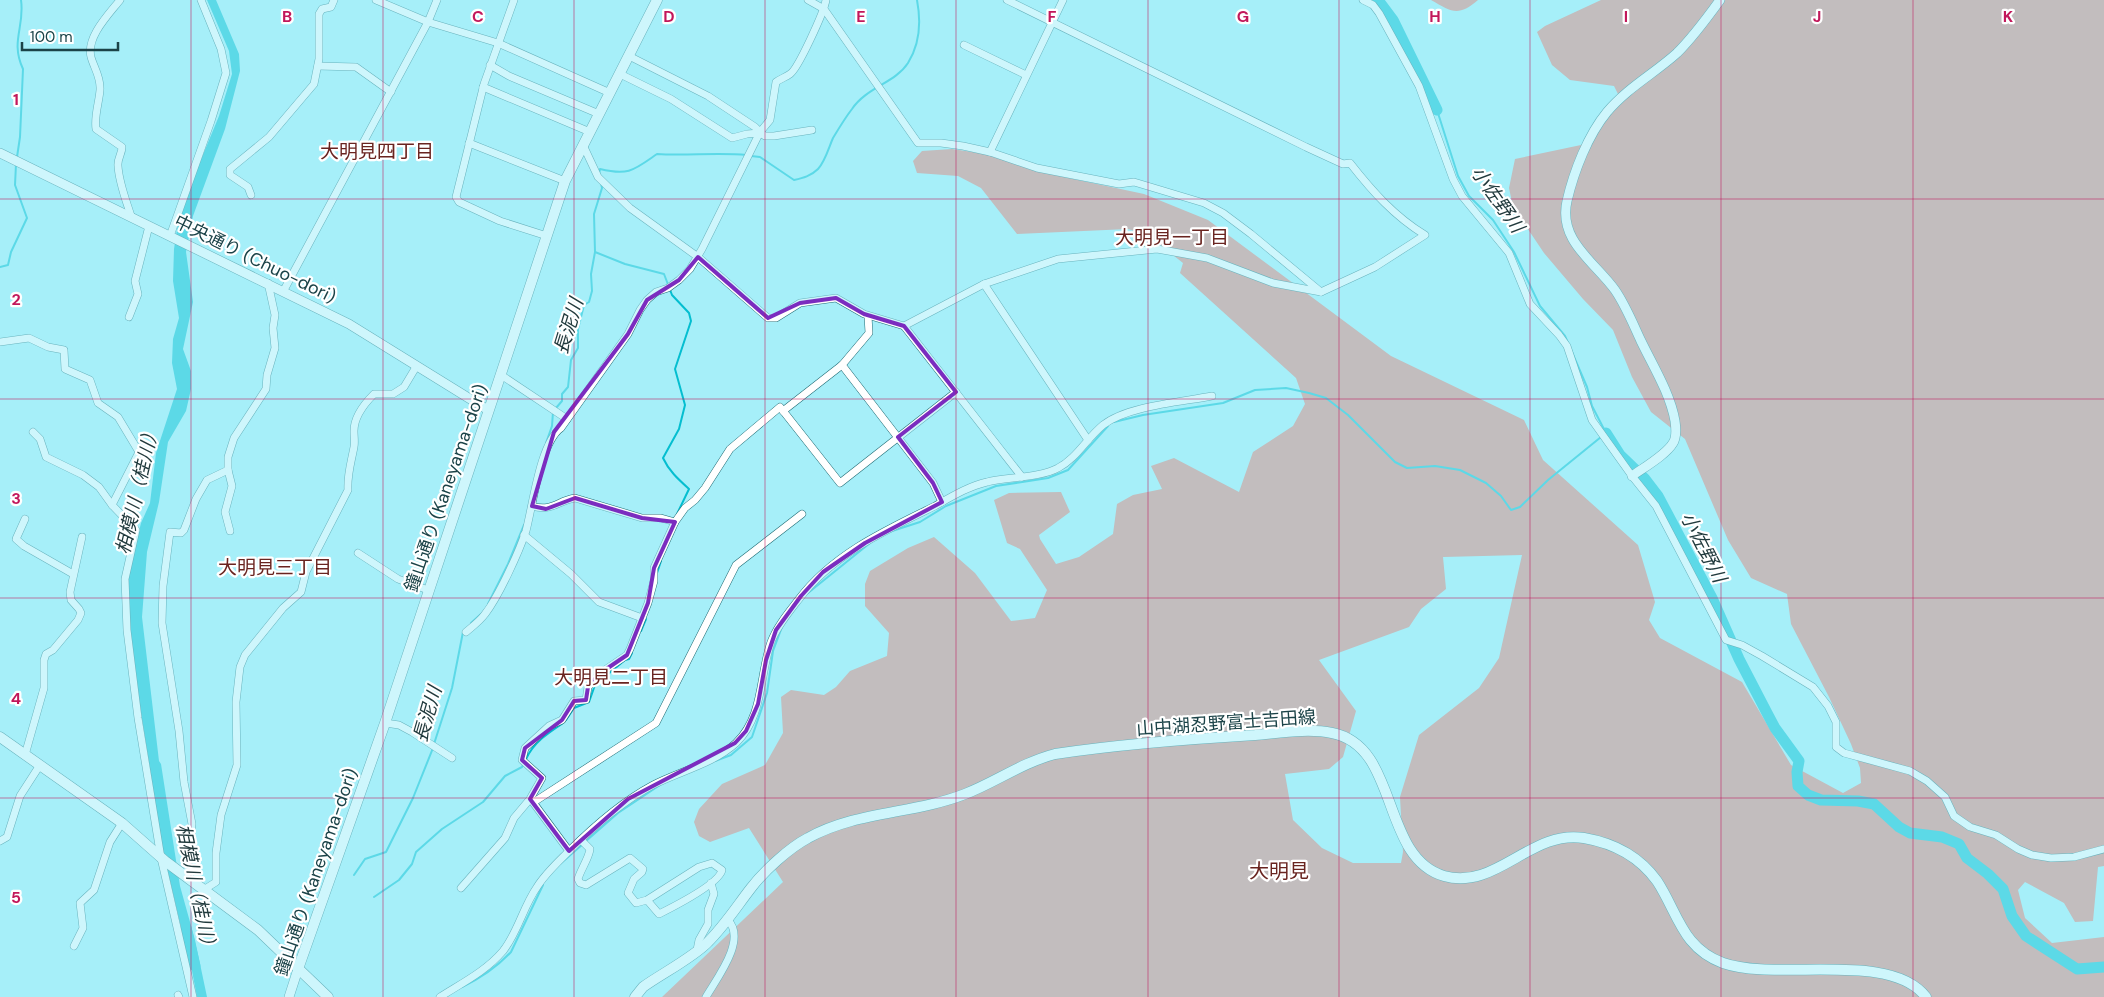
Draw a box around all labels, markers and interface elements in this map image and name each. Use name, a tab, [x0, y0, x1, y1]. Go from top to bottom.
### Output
text: B	[282, 6, 292, 27]
text: C	[472, 6, 484, 27]
text: D	[663, 6, 675, 27]
text: E	[856, 6, 866, 27]
text: F	[1048, 6, 1057, 27]
text: G	[1237, 6, 1249, 27]
text: H	[1429, 6, 1441, 27]
text: I	[1624, 6, 1628, 27]
text: J	[1813, 6, 1821, 27]
text: K	[2003, 6, 2014, 27]
scale bar	[22, 20, 119, 52]
text: 100 m	[30, 27, 73, 47]
text: 1	[13, 89, 19, 110]
district label: 大明見四丁目	[320, 139, 434, 164]
water label: 小佐野川	[1466, 161, 1531, 239]
street label: 中央通り (Chuo-dori)	[170, 209, 340, 309]
district label: 大明見一丁目	[1115, 225, 1229, 250]
text: 2	[11, 289, 21, 310]
water label: 長泥川	[548, 293, 589, 357]
street label: 鐘山通り (Kaneyama-dori)	[399, 381, 493, 595]
water label: 相模川（桂川）	[110, 421, 165, 557]
text: 3	[11, 488, 21, 509]
water label: 小佐野川	[1675, 508, 1733, 589]
district label: 大明見三丁目	[218, 555, 332, 580]
district label: 大明見二丁目	[554, 665, 668, 690]
water label: 長泥川	[408, 681, 448, 745]
text: 4	[11, 688, 21, 709]
street label: 山中湖忍野富士吉田線	[1135, 705, 1317, 741]
street label: 鐘山通り (Kaneyama-dori)	[269, 765, 363, 979]
water label: 相模川（桂川）	[170, 821, 223, 957]
district label: 大明見	[1249, 858, 1309, 884]
text: 5	[11, 887, 21, 908]

